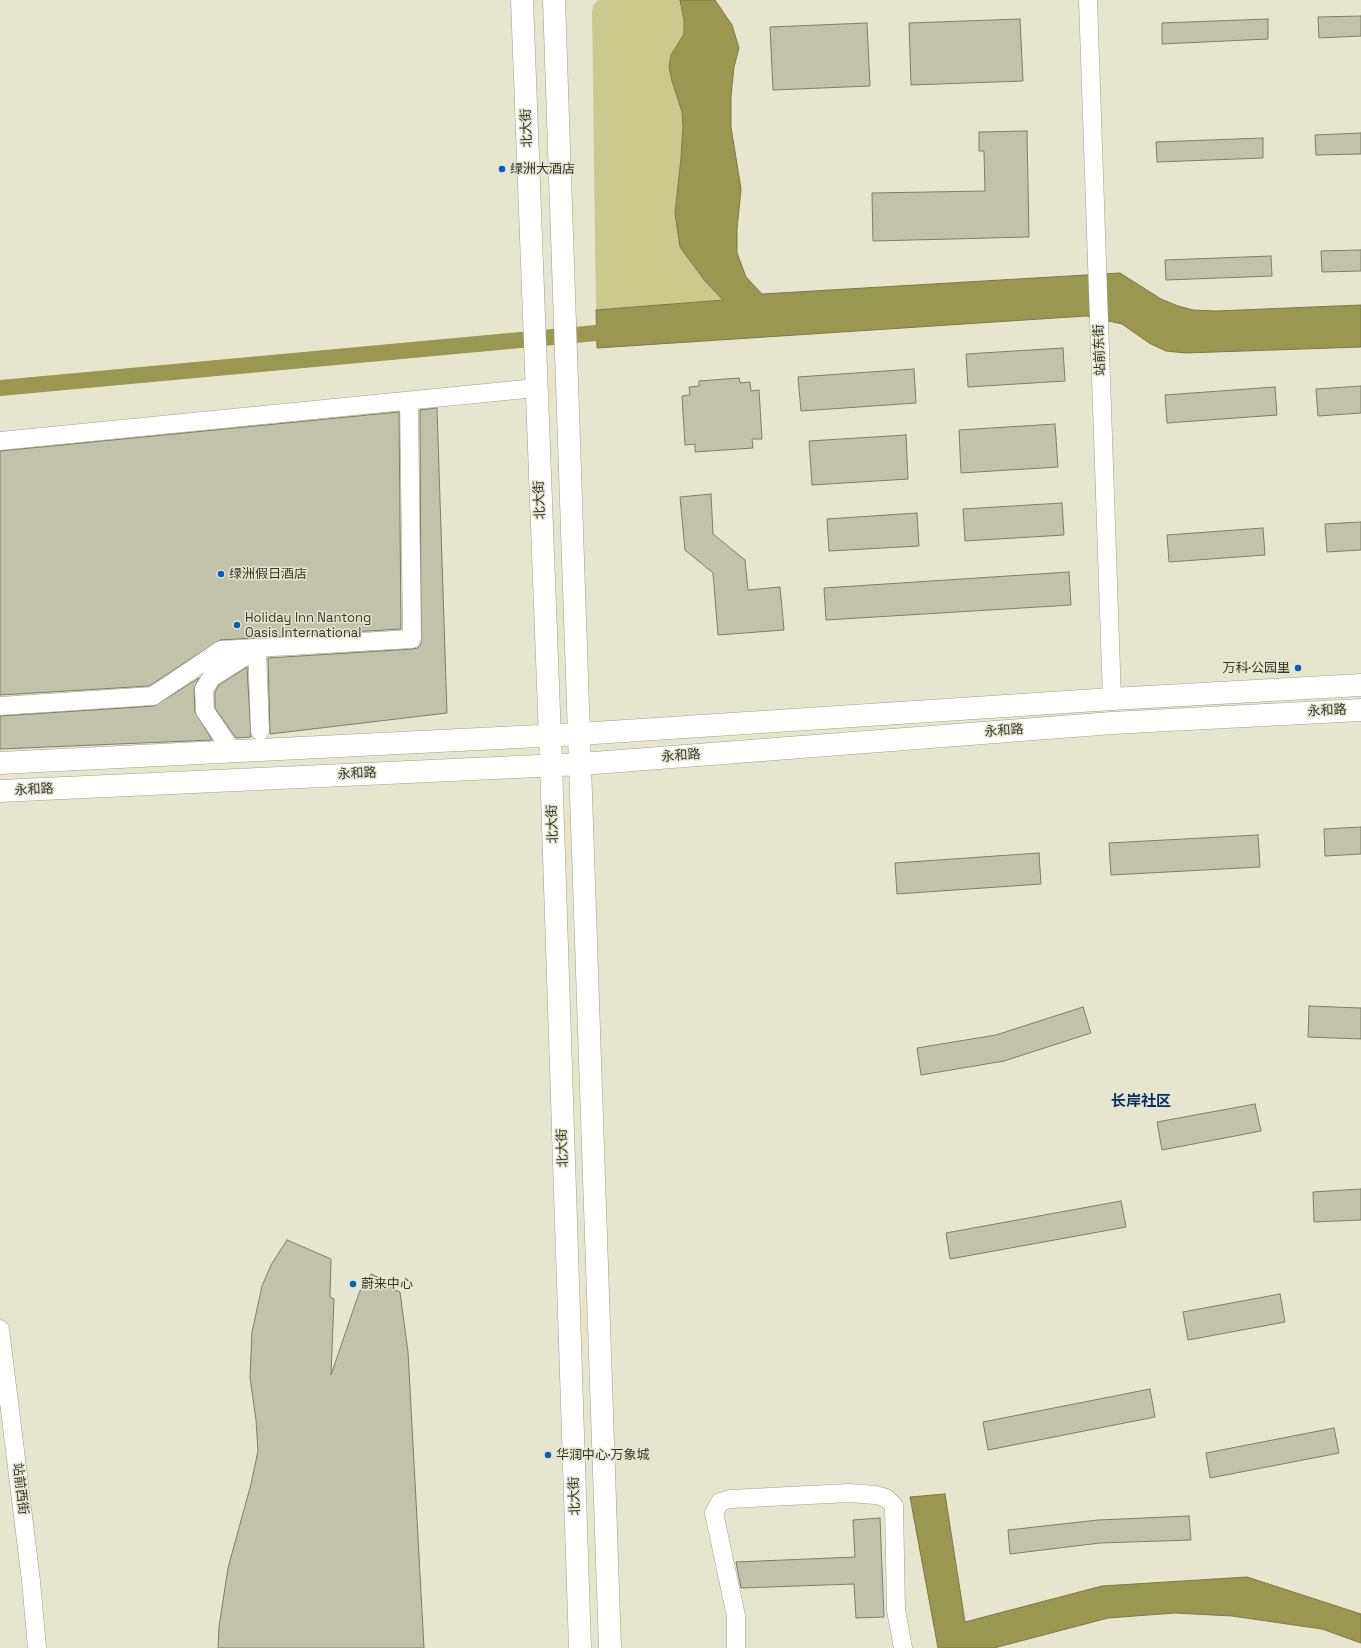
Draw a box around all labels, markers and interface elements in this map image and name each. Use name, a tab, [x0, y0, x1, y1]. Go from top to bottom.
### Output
street label: 北大街	[519, 108, 535, 148]
place label: 绿洲大酒店	[510, 161, 575, 177]
marker: 绿洲大酒店	[497, 164, 507, 174]
street label: 站前东街	[1091, 324, 1109, 376]
street label: 北大街	[532, 480, 548, 520]
place label: 绿洲假日酒店	[229, 566, 307, 582]
marker: 绿洲假日酒店	[216, 569, 226, 579]
place label: Holiday Inn Nantong Oasis International	[245, 610, 371, 641]
marker: Holiday Inn Nantong Oasis International	[232, 620, 242, 630]
place label: 万科·公园里	[1223, 660, 1290, 676]
marker: 万科·公园里	[1293, 663, 1303, 673]
street label: 永和路	[1307, 702, 1347, 720]
street label: 永和路	[984, 722, 1024, 740]
street label: 永和路	[661, 747, 701, 765]
street label: 永和路	[337, 765, 377, 783]
street label: 永和路	[14, 781, 54, 799]
street label: 北大街	[545, 804, 561, 844]
district label: 长岸社区	[1111, 1093, 1171, 1111]
street label: 北大街	[555, 1128, 571, 1168]
place label: 蔚来中心	[361, 1276, 413, 1292]
marker: 蔚来中心	[348, 1279, 358, 1289]
place label: 华润中心·万象城	[556, 1447, 649, 1463]
marker: 华润中心·万象城	[543, 1450, 553, 1460]
street label: 站前西街	[9, 1462, 31, 1516]
street label: 北大街	[567, 1476, 583, 1516]

